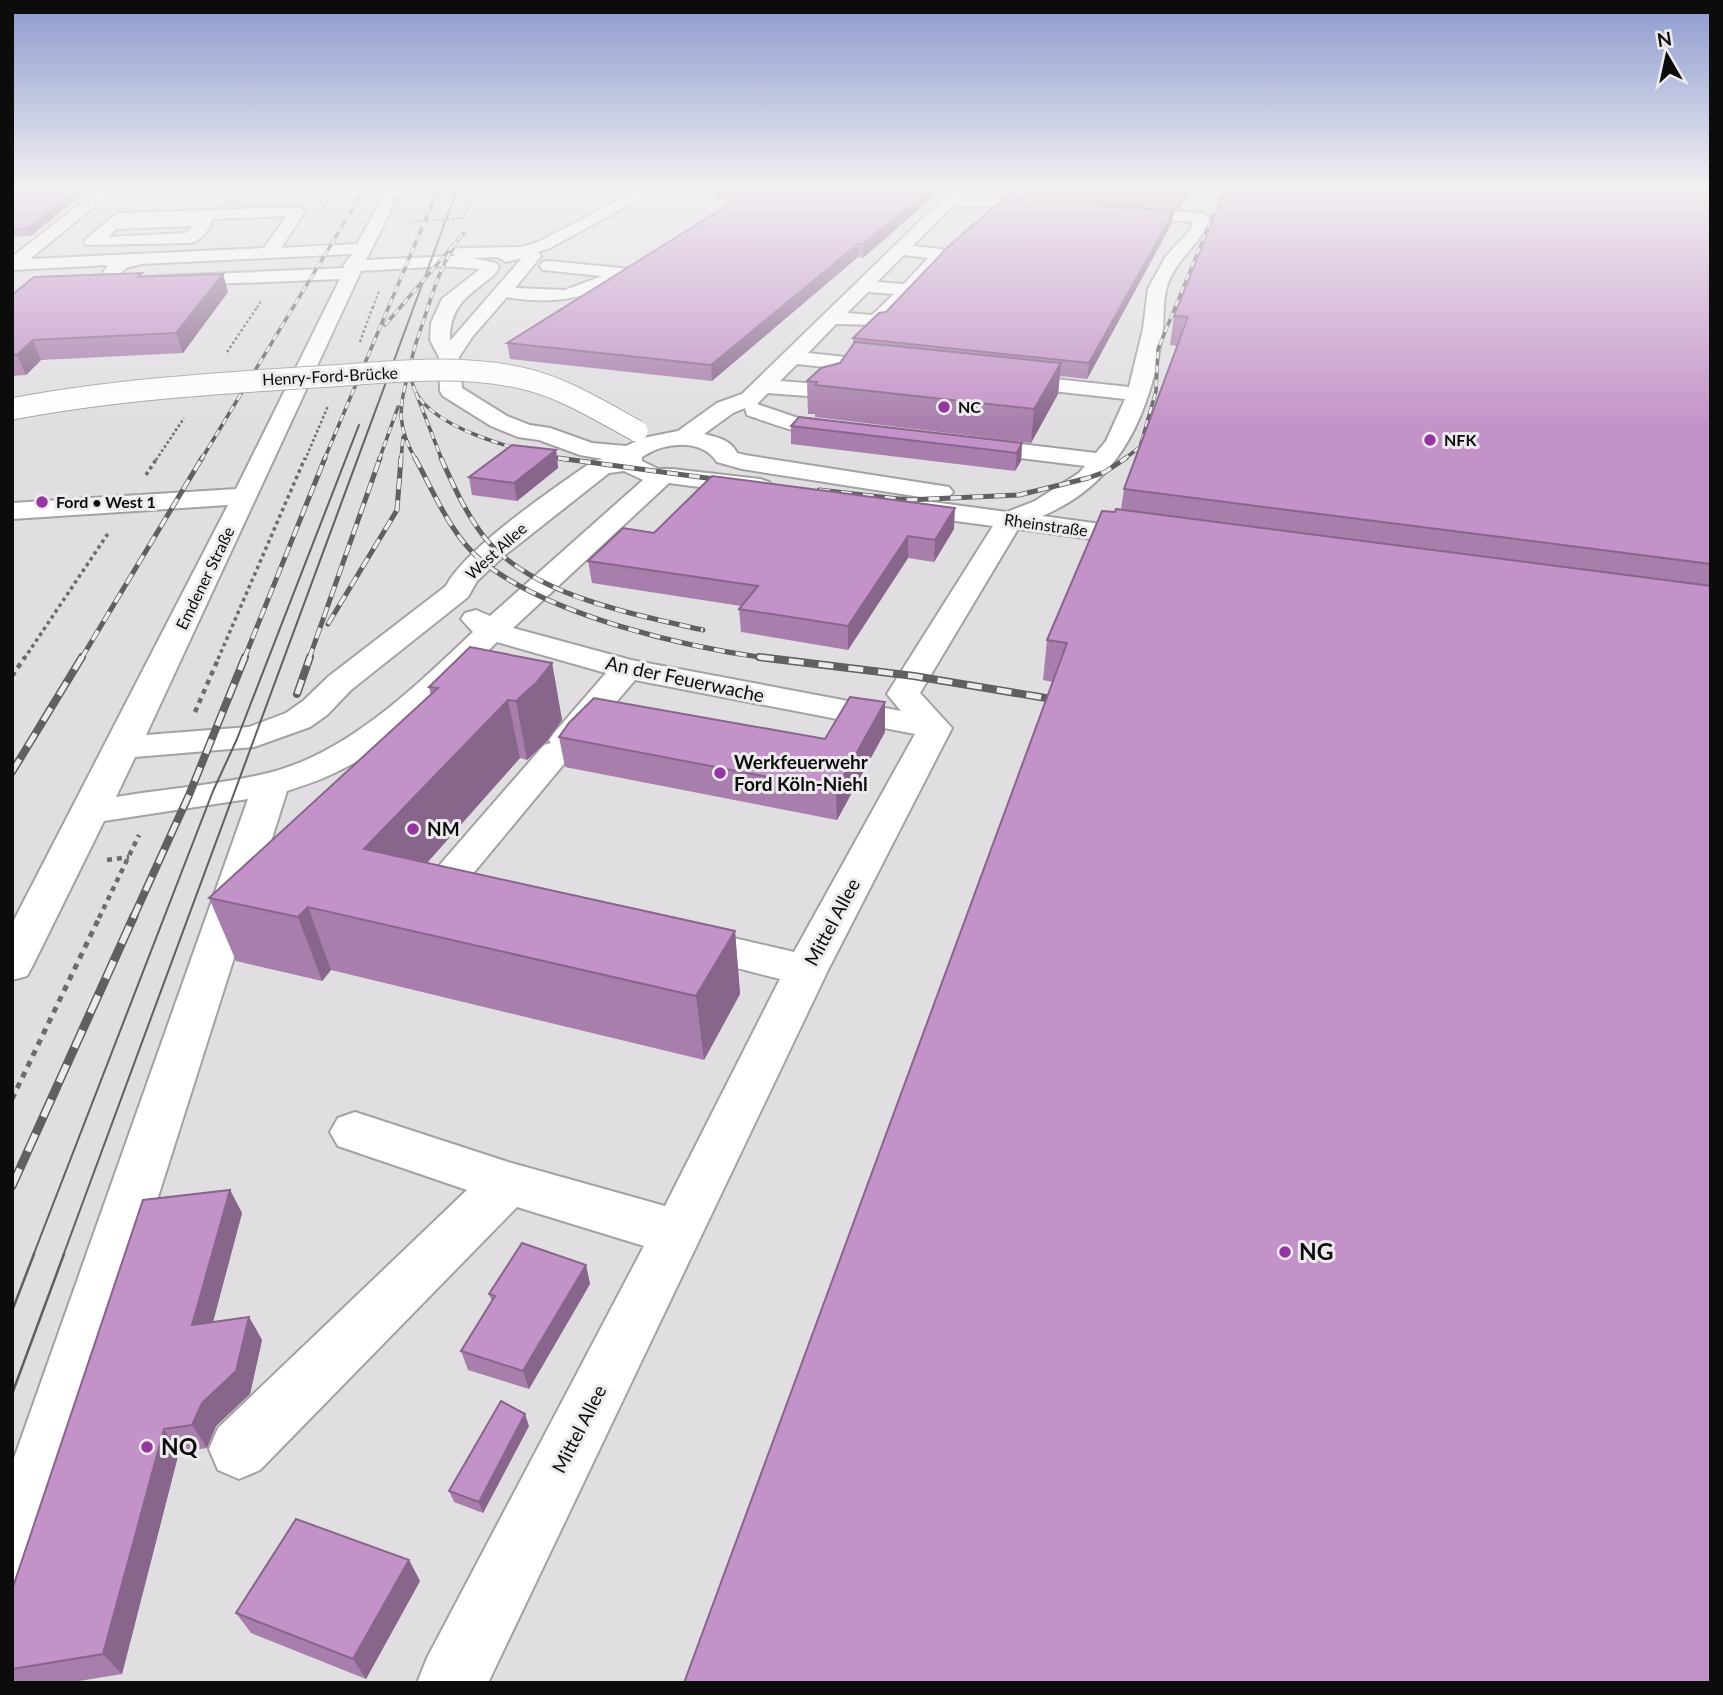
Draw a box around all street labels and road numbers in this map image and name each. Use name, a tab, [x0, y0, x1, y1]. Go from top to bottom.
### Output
street label: Henry-Ford-Brücke	[262, 362, 398, 389]
street label: Rheinstraße	[1003, 509, 1089, 540]
street label: West Allee	[461, 518, 530, 583]
street label: Emdener Straße	[171, 523, 238, 632]
street label: An der Feuerwache	[604, 650, 767, 707]
street label: Mittel Allee	[799, 874, 864, 969]
street label: Mittel Allee	[547, 1381, 611, 1477]

